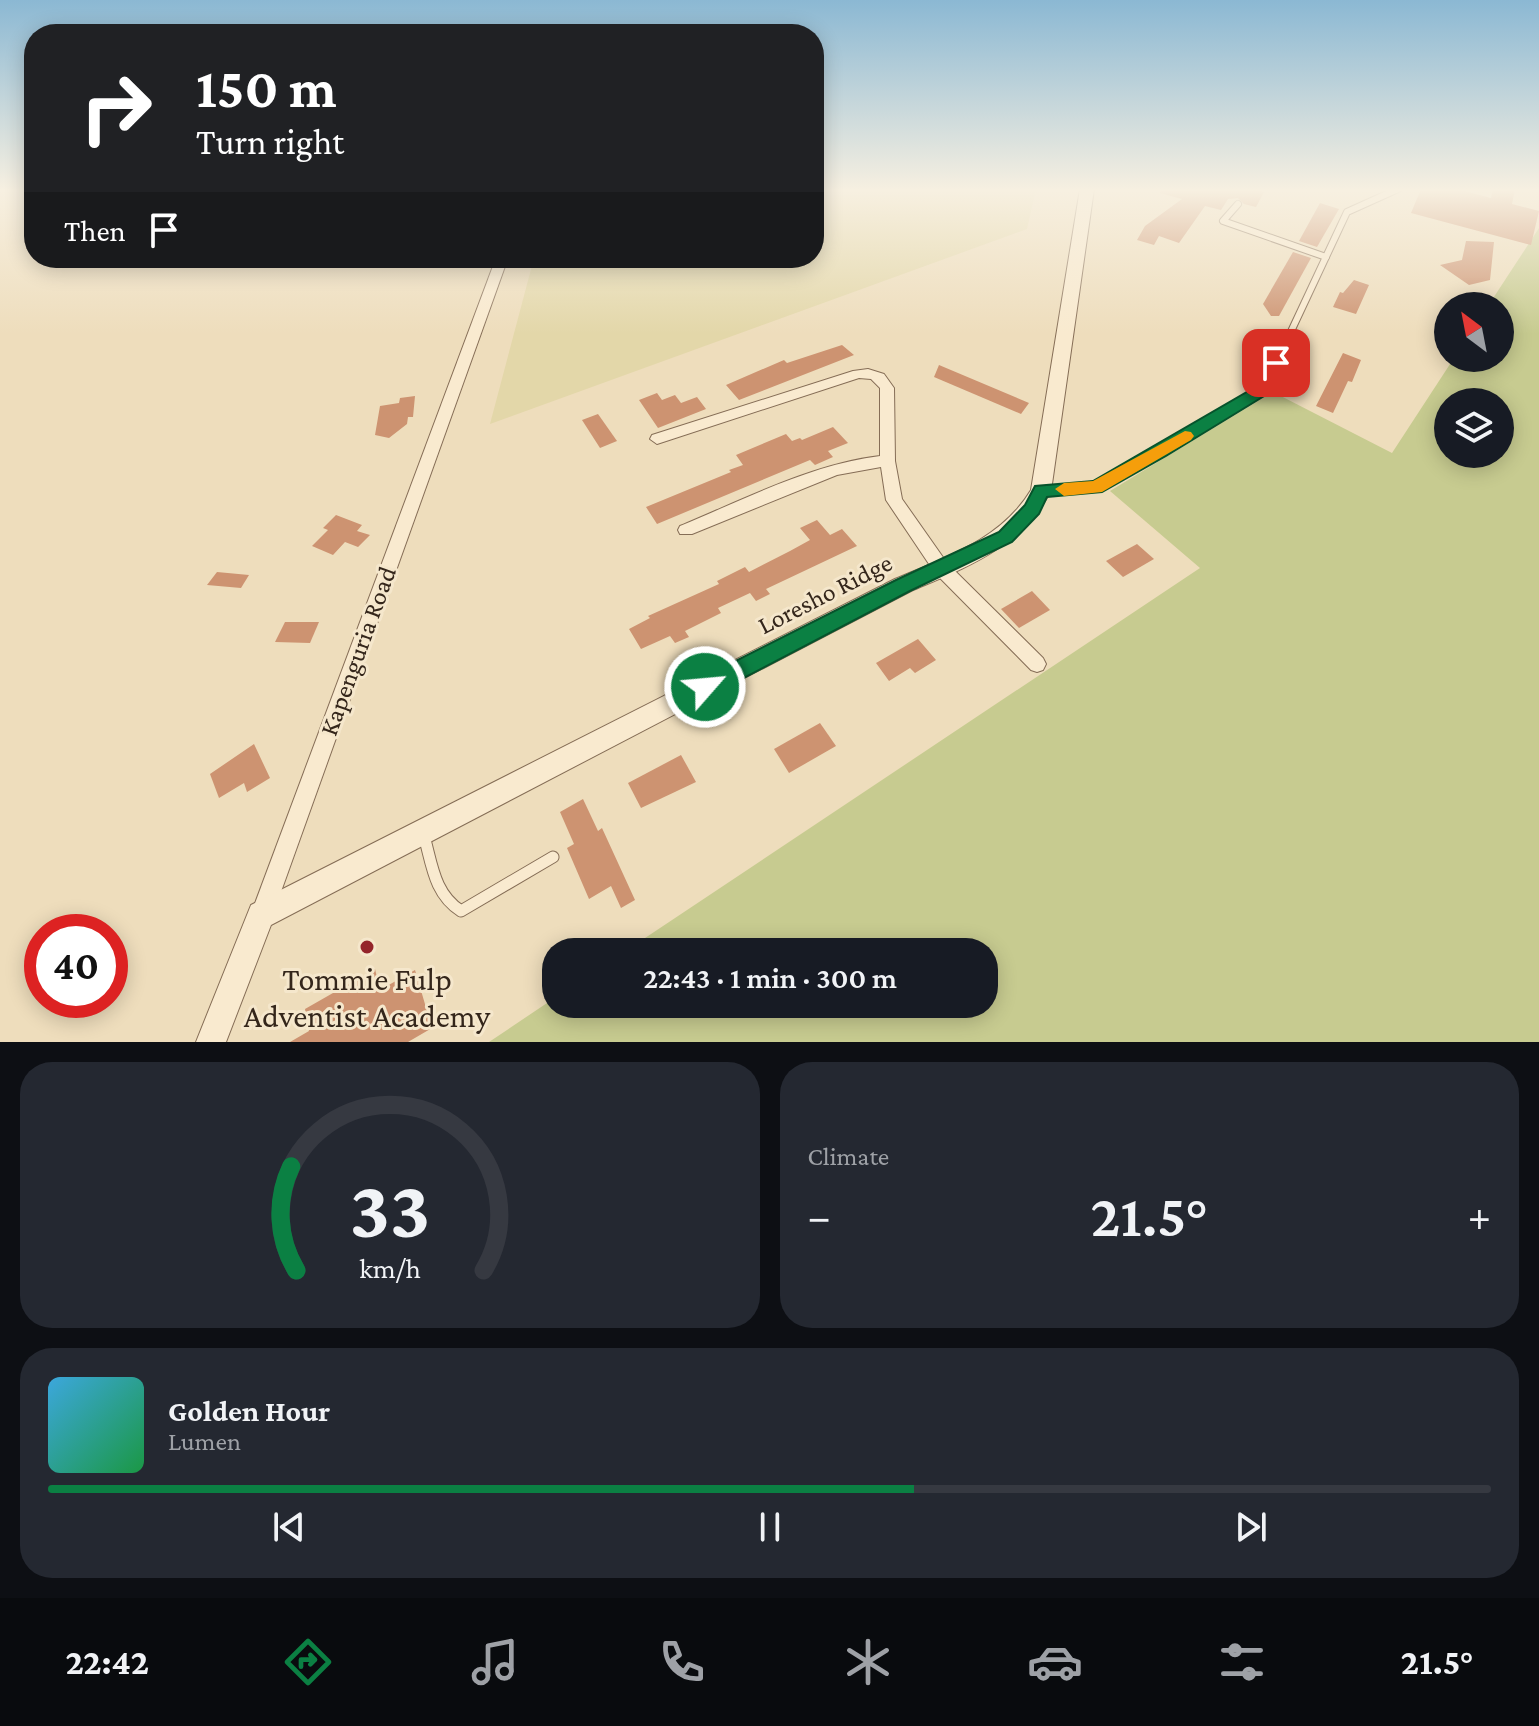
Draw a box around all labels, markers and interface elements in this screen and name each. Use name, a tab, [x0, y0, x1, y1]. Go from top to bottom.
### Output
icon: right	[64, 56, 168, 160]
text: 150 m	[196, 57, 337, 119]
text: Turn right	[196, 122, 344, 162]
icon: arrive	[142, 208, 186, 252]
text: Then	[64, 214, 126, 247]
north arrow	[1434, 292, 1514, 372]
map controls	[1434, 292, 1514, 468]
pin	[1242, 329, 1310, 397]
icon: arrive	[1254, 341, 1298, 385]
button: layers	[1434, 388, 1514, 468]
street label: Loresho Ridge	[753, 548, 897, 640]
street label: Kapenguria Road	[314, 562, 402, 739]
position arrow	[663, 645, 747, 729]
speed limit sign: 40	[24, 914, 128, 1018]
marker: Tommie Fulp Adventist Academy	[358, 938, 376, 956]
place label: Tommie Fulp Adventist Academy	[244, 961, 490, 1034]
text: 22:43 · 1 min · 300 m	[643, 961, 897, 994]
text: Climate	[808, 1142, 889, 1171]
text: 33	[349, 1162, 430, 1255]
text: 21.5°	[1091, 1182, 1208, 1249]
text: −	[808, 1192, 831, 1240]
text: +	[1468, 1192, 1491, 1240]
text: km/h	[359, 1252, 421, 1284]
text: Golden Hour	[168, 1394, 330, 1427]
text: Lumen	[168, 1427, 241, 1456]
icon: previous	[267, 1505, 311, 1549]
icon: pause	[748, 1505, 792, 1549]
icon: next	[1229, 1505, 1273, 1549]
icon: directions	[280, 1634, 336, 1690]
icon: music	[467, 1634, 523, 1690]
icon: phone	[654, 1634, 710, 1690]
icon: climate	[840, 1634, 896, 1690]
icon: car	[1027, 1634, 1083, 1690]
icon: filters	[1214, 1634, 1270, 1690]
text: 22:42	[65, 1642, 149, 1682]
text: 21.5°	[1401, 1642, 1474, 1682]

